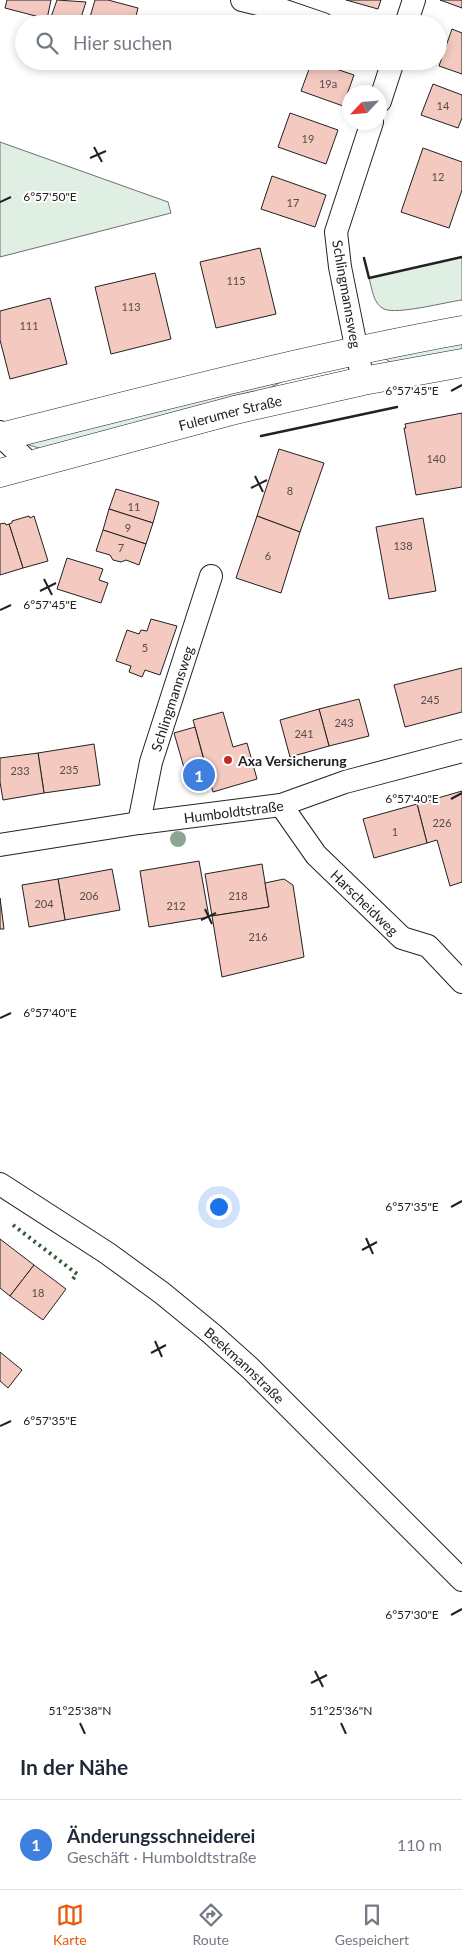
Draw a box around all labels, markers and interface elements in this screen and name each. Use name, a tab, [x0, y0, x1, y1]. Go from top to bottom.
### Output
search box	[15, 15, 447, 70]
icon: search	[33, 29, 61, 57]
text: Hier suchen	[73, 31, 172, 54]
house number: 19a	[319, 77, 337, 90]
north arrow	[342, 85, 387, 130]
house number: 14	[437, 99, 450, 112]
house number: 19	[302, 132, 314, 145]
house number: 12	[432, 170, 444, 183]
text: 6°57'50"E	[23, 189, 77, 204]
house number: 17	[287, 196, 299, 209]
street label: Schlingmannsweg	[329, 239, 365, 349]
house number: 115	[226, 274, 246, 287]
house number: 113	[121, 300, 141, 313]
house number: 111	[19, 319, 39, 332]
text: 6°57'45"E	[385, 383, 439, 398]
street label: Fulerumer Straße	[176, 391, 283, 433]
house number: 140	[426, 452, 446, 465]
house number: 8	[287, 484, 293, 497]
house number: 11	[128, 500, 140, 513]
house number: 9	[125, 521, 131, 534]
house number: 138	[393, 539, 413, 552]
house number: 7	[118, 541, 124, 554]
house number: 6	[265, 549, 271, 562]
text: 6°57'45"E	[23, 597, 77, 612]
house number: 5	[142, 641, 148, 654]
street label: Schlingmannsweg	[147, 644, 196, 753]
house number: 245	[420, 693, 440, 706]
house number: 243	[334, 716, 354, 729]
house number: 241	[294, 727, 314, 740]
place label: Axa Versicherung	[237, 752, 347, 769]
marker: Axa Versicherung	[222, 754, 234, 766]
pin: 1	[183, 756, 215, 794]
house number: 235	[59, 763, 79, 776]
house number: 233	[10, 764, 30, 777]
text: 6°57'40"E	[385, 791, 439, 806]
street label: Humboldtstraße	[183, 796, 284, 826]
house number: 226	[432, 816, 452, 829]
house number: 1	[392, 825, 398, 838]
street label: Harscheidweg	[328, 866, 402, 939]
house number: 206	[79, 889, 99, 902]
house number: 218	[228, 889, 248, 902]
house number: 204	[34, 897, 54, 910]
house number: 212	[166, 899, 186, 912]
house number: 216	[248, 930, 268, 943]
text: 6°57'40"E	[23, 1005, 77, 1020]
your location	[206, 1194, 232, 1220]
text: 6°57'35"E	[385, 1199, 439, 1214]
house number: 18	[32, 1286, 44, 1299]
street label: Beekmannstraße	[201, 1323, 288, 1406]
text: 6°57'35"E	[23, 1413, 77, 1428]
text: 6°57'30"E	[385, 1607, 439, 1622]
text: 51°25'38"N	[49, 1703, 111, 1718]
text: 51°25'36"N	[310, 1703, 372, 1718]
text: In der Nähe	[20, 1754, 128, 1779]
text: Änderungsschneiderei	[67, 1824, 255, 1847]
text: 1	[31, 1835, 41, 1854]
text: 110 m	[397, 1835, 442, 1854]
text: Geschäft · Humboldtstraße	[67, 1847, 256, 1866]
tab: Karte	[53, 1901, 87, 1948]
tab: Route	[193, 1901, 229, 1948]
tab: Gespeichert	[335, 1901, 409, 1948]

